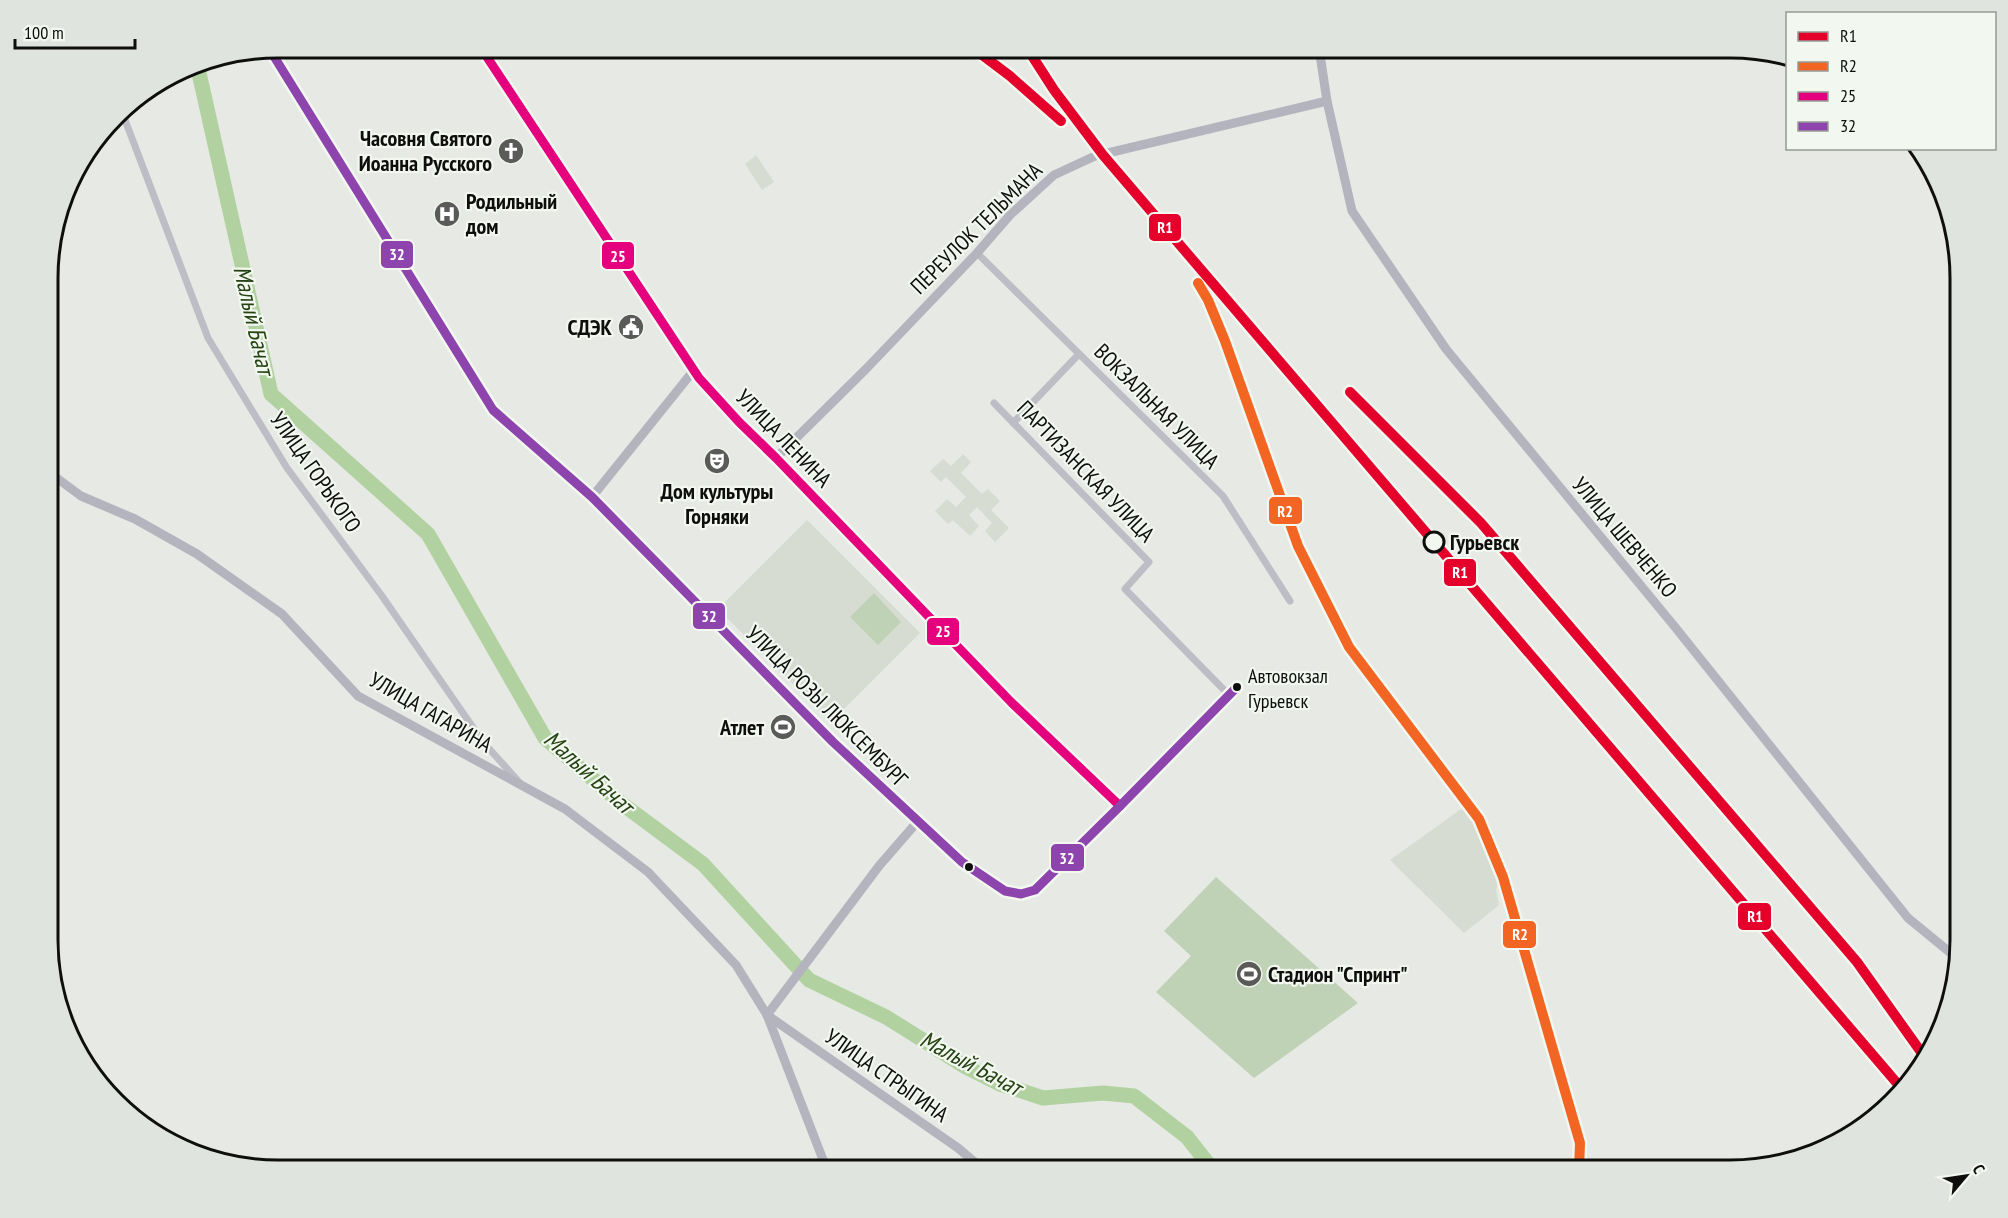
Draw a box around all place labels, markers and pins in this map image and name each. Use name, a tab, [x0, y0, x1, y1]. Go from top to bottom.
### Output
place label: Часовня Святого Иоанна Русского	[359, 124, 492, 177]
church icon: Часовня Святого Иоанна Русского	[496, 136, 526, 166]
place label: Родильный дом	[465, 187, 557, 240]
hospital icon: Родильный дом	[432, 199, 462, 229]
public building icon: СДЭК	[616, 312, 646, 342]
place label: СДЭК	[568, 313, 613, 341]
theatre icon: Дом культуры Горняки	[702, 446, 732, 476]
place label: Дом культуры Горняки	[661, 477, 773, 530]
place label: Гурьевск	[1450, 528, 1520, 556]
marker: Гурьевск	[1423, 531, 1445, 553]
place label: Автовокзал Гурьевск	[1248, 663, 1328, 714]
marker: Автовокзал Гурьевск	[1231, 681, 1243, 693]
sports icon: Атлет	[768, 712, 798, 742]
place label: Атлет	[719, 713, 764, 741]
unlabelled marker	[963, 861, 975, 873]
sports icon: Стадион "Спринт"	[1234, 959, 1264, 989]
place label: Стадион "Спринт"	[1268, 960, 1408, 988]

